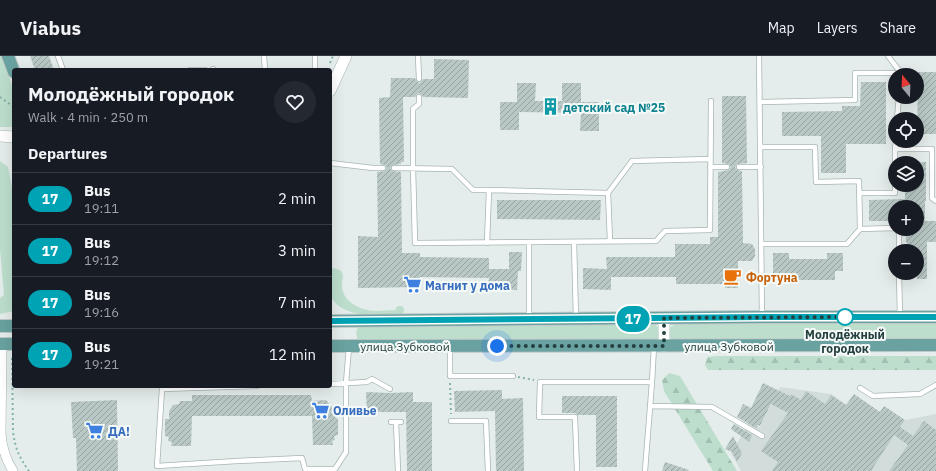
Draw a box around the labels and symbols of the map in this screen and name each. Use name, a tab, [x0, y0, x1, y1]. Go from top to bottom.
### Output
north arrow	[888, 68, 924, 104]
building icon: детский сад №25	[540, 97, 560, 117]
place label: детский сад №25	[563, 100, 665, 115]
cafe icon: Фортуна	[723, 267, 743, 287]
place label: Фортуна	[746, 270, 798, 285]
supermarket icon: Магнит у дома	[402, 275, 422, 295]
place label: Магнит у дома	[425, 278, 510, 293]
line badge: 17	[615, 306, 651, 332]
marker: Молодёжный городок	[836, 308, 854, 326]
place label: Молодёжный городок	[805, 327, 885, 356]
your location	[487, 336, 507, 356]
street label: улица Зубковой	[360, 339, 450, 354]
street label: улица Зубковой	[684, 339, 774, 354]
supermarket icon: Оливье	[310, 400, 330, 420]
place label: Оливье	[333, 403, 377, 418]
supermarket icon: ДА!	[85, 421, 105, 441]
place label: ДА!	[108, 424, 130, 439]

